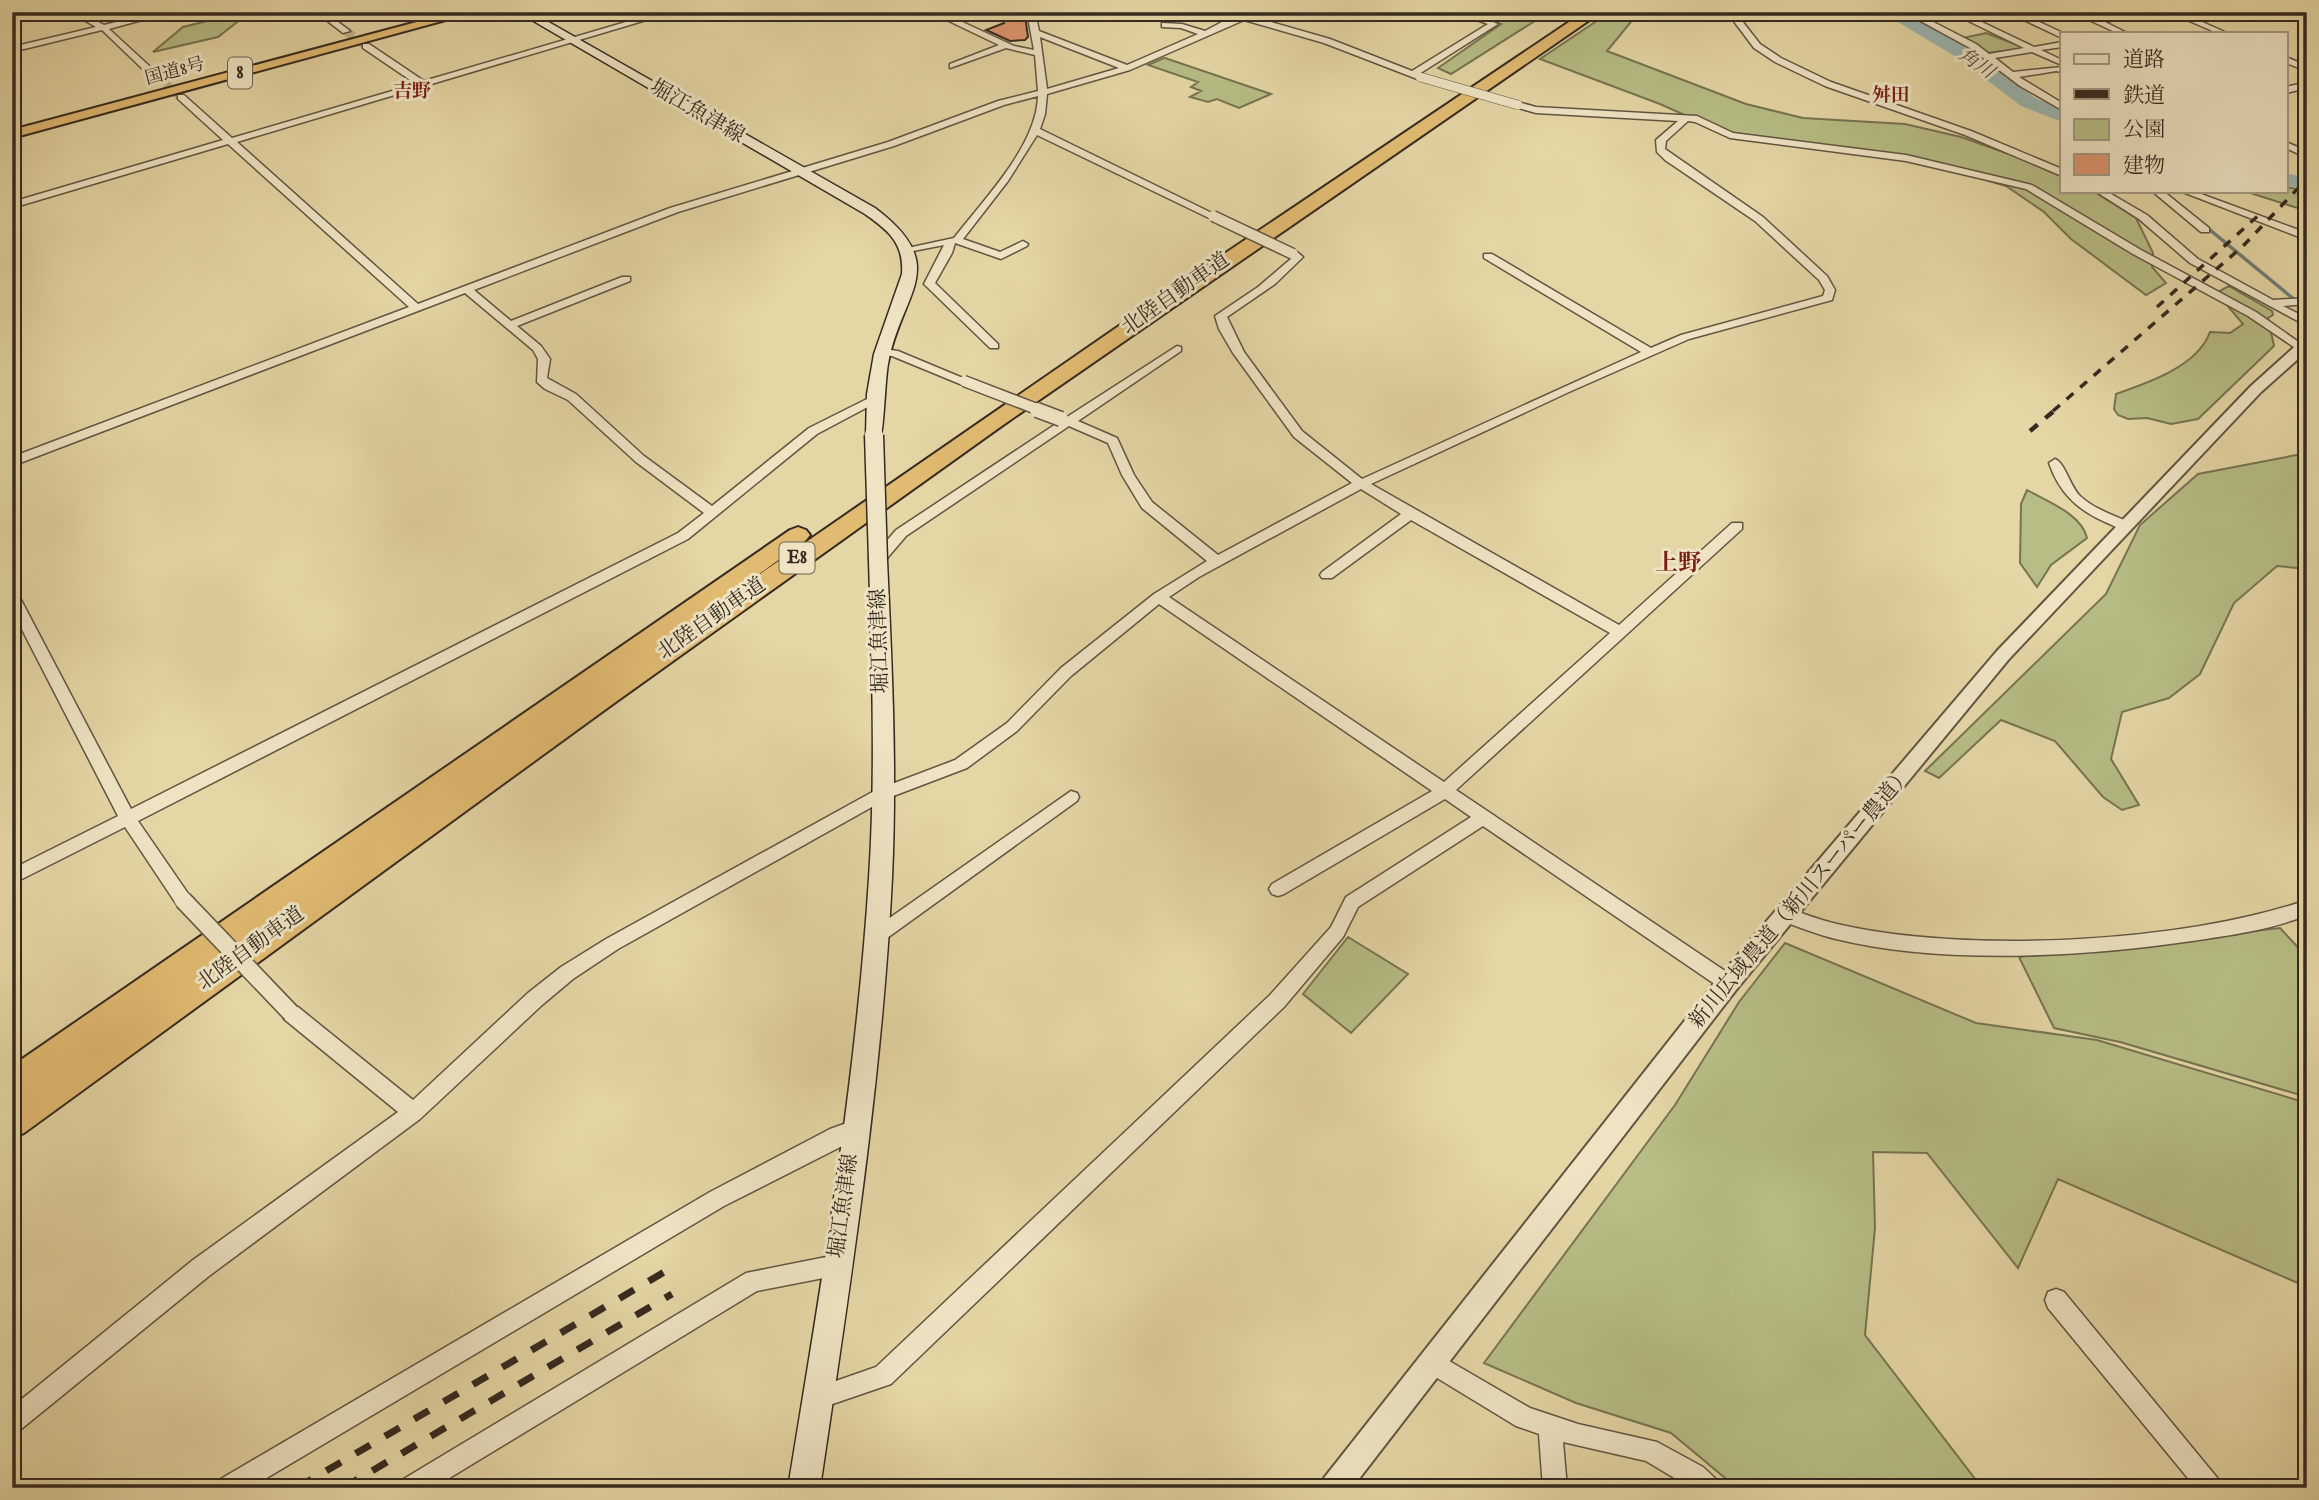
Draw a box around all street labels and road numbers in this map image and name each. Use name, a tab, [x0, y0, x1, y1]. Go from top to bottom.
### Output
street label: 国道8号	[143, 53, 207, 91]
road number: 8	[228, 58, 252, 88]
street label: 堀江魚津線	[645, 74, 749, 150]
street label: 北陸自動車道	[1117, 247, 1235, 341]
road number: E8	[780, 542, 814, 573]
street label: 北陸自動車道	[653, 572, 771, 666]
street label: 堀江魚津線	[865, 588, 895, 694]
street label: 新川広域農道（新川スーパー農道）	[1683, 761, 1919, 1035]
street label: 北陸自動車道	[192, 901, 310, 997]
street label: 堀江魚津線	[823, 1152, 865, 1260]

